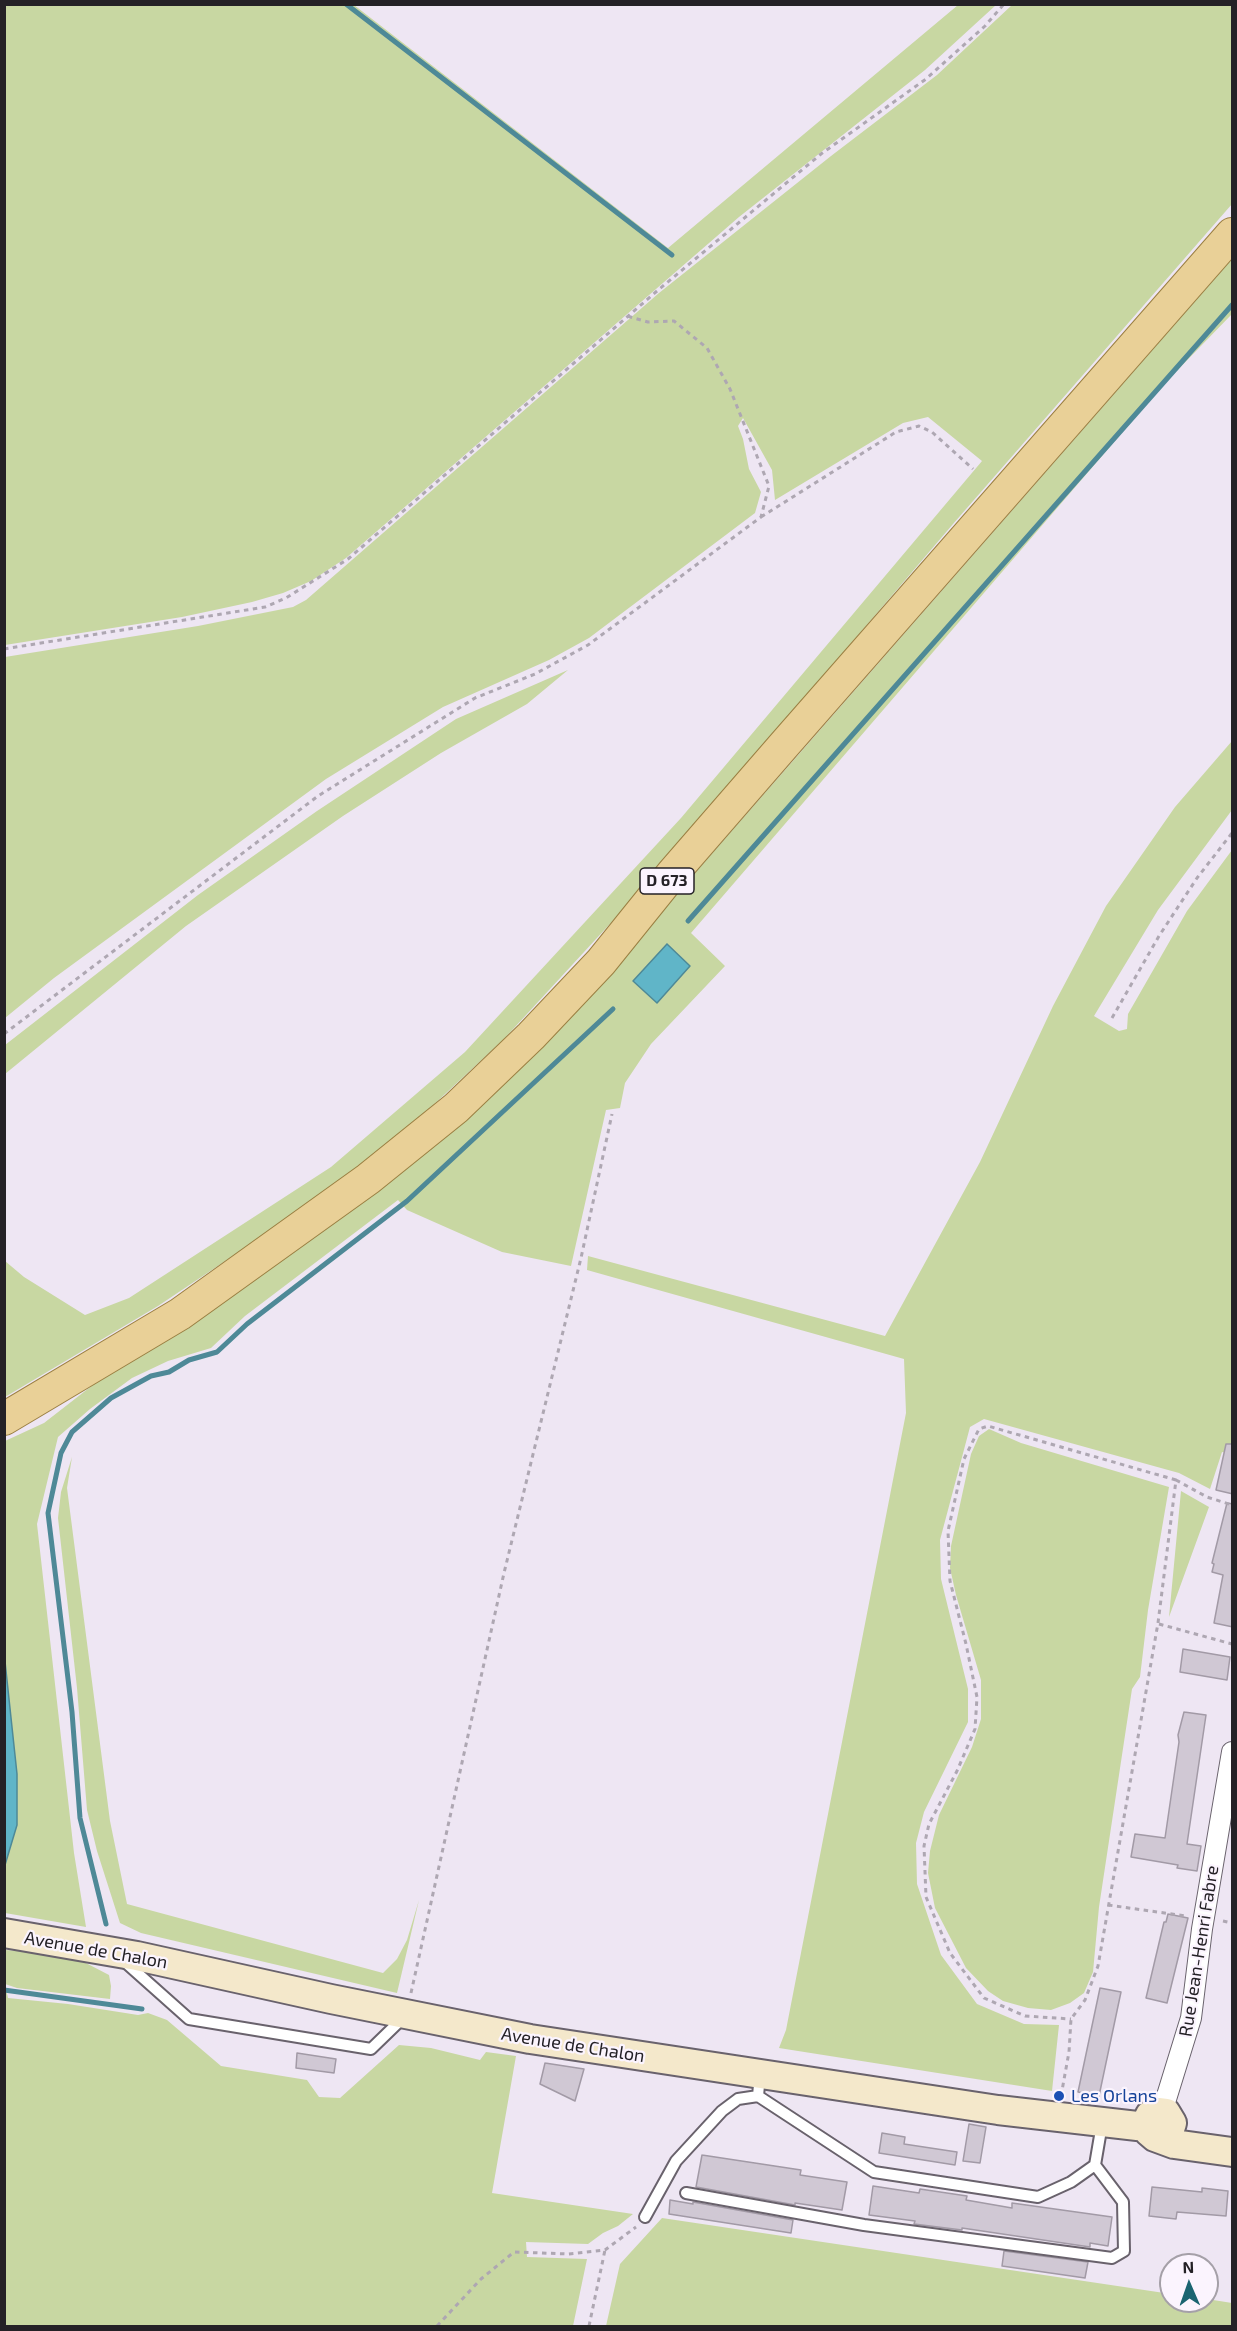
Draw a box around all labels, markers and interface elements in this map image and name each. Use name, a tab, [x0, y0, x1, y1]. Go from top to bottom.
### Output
road number: D 673	[640, 868, 694, 894]
street label: Rue Jean-Henri Fabre	[1175, 1864, 1223, 2038]
street label: Avenue de Chalon	[23, 1927, 169, 1973]
street label: Avenue de Chalon	[500, 2023, 646, 2067]
place label: Les Orlans	[1071, 2085, 1157, 2107]
marker: Les Orlans	[1052, 2089, 1066, 2103]
north arrow	[1159, 2253, 1219, 2313]
text: N	[1182, 2257, 1195, 2276]

